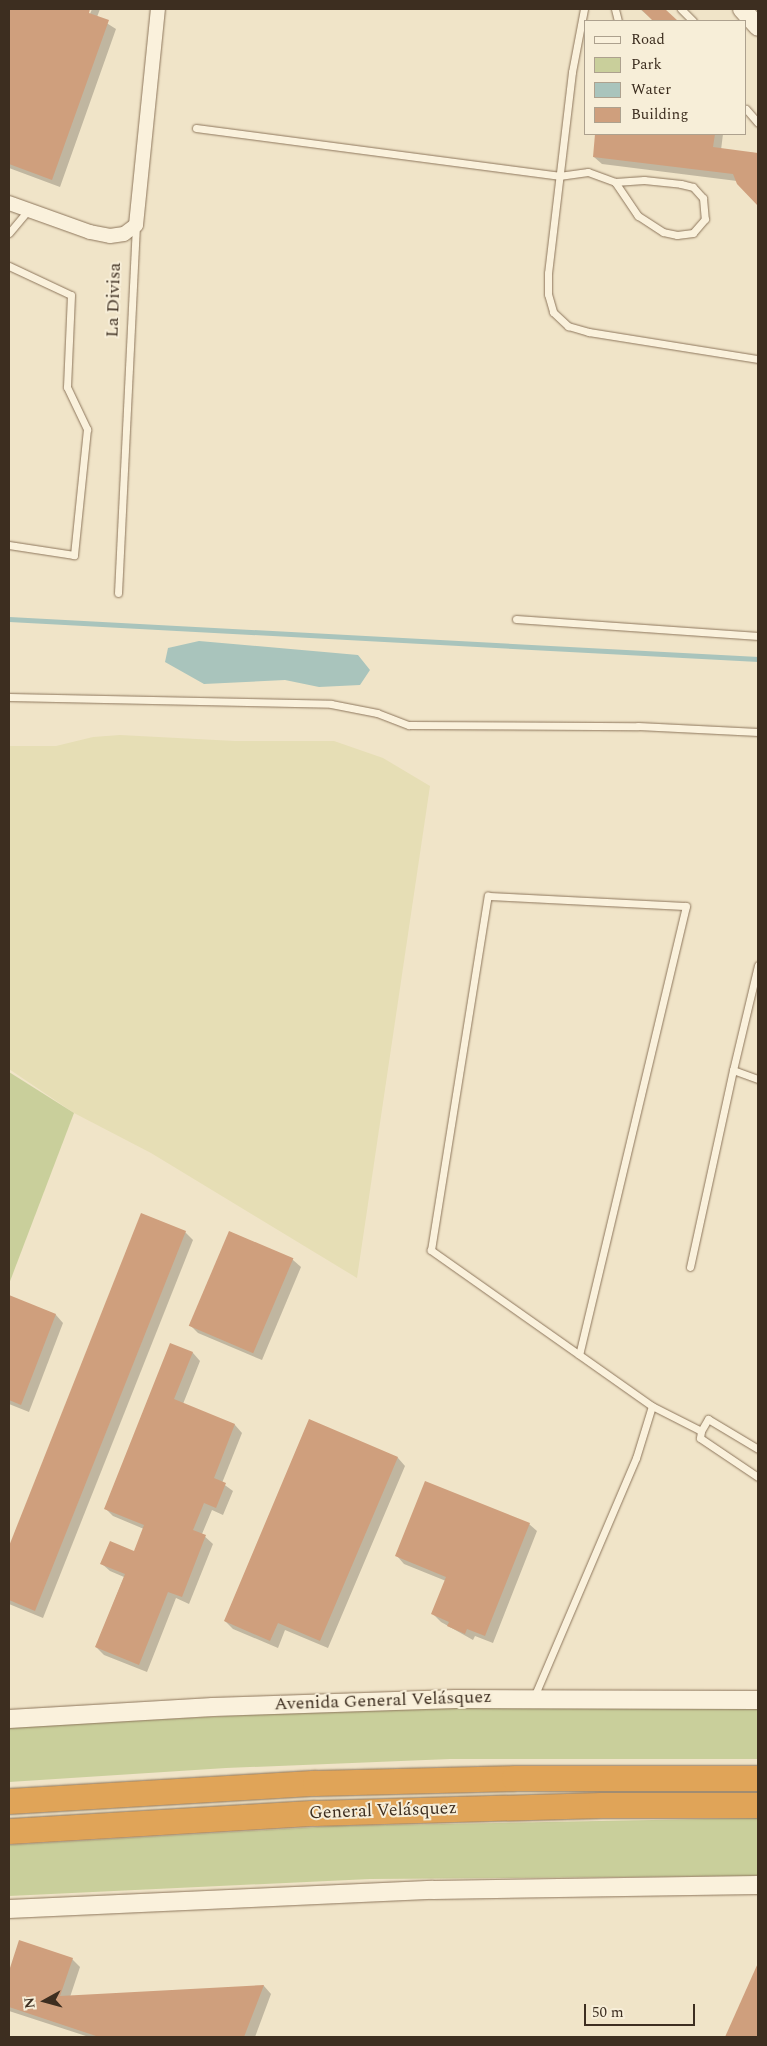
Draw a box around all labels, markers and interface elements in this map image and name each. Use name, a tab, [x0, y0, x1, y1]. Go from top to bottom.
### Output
legend	[584, 20, 747, 135]
text: Road	[631, 28, 665, 51]
text: Park	[631, 53, 662, 76]
text: Water	[631, 78, 671, 101]
text: Building	[631, 103, 688, 126]
street label: La Divisa	[102, 262, 126, 338]
street label: Avenida General Velásquez	[274, 1686, 492, 1716]
street label: General Velásquez	[309, 1798, 457, 1824]
north arrow	[20, 1976, 70, 2026]
scale bar	[587, 1994, 698, 2026]
text: N	[18, 1996, 41, 2010]
text: 50 m	[592, 2001, 624, 2024]

